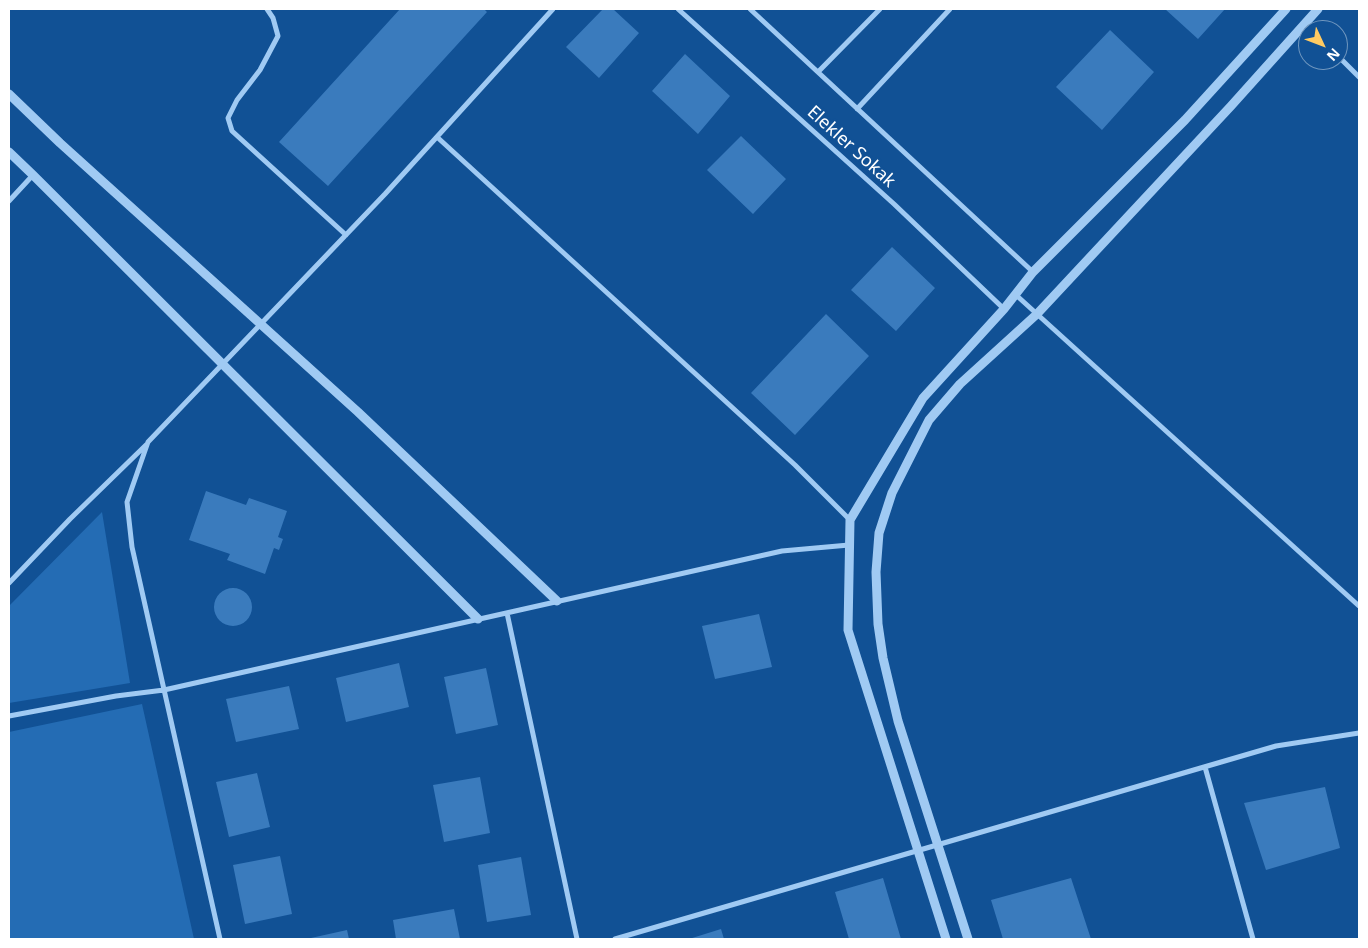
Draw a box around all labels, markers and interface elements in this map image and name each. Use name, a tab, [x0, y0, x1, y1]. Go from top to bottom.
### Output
north arrow	[1298, 20, 1348, 70]
text: N	[1323, 44, 1344, 66]
street label: Elekler Sokak	[802, 102, 900, 192]

